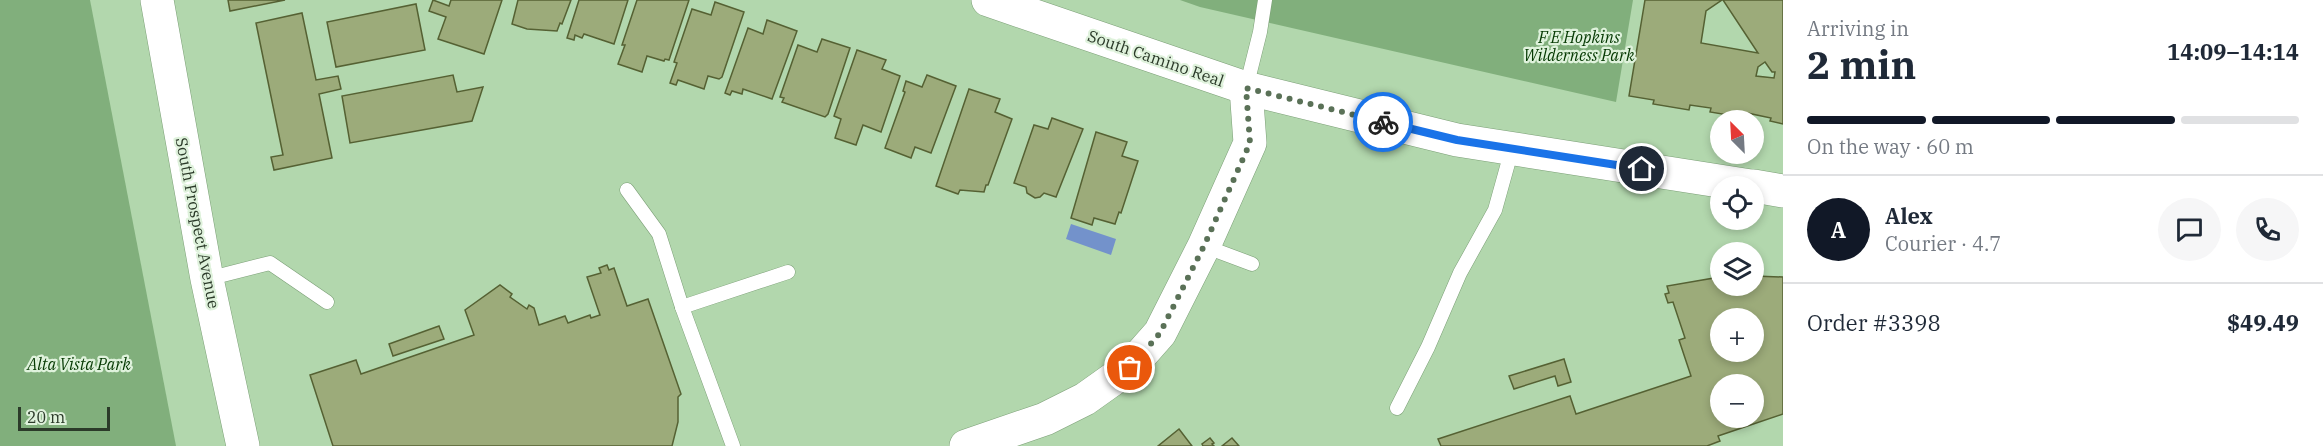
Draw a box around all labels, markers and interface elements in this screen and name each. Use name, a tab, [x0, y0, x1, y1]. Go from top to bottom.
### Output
text: Arriving in	[1807, 15, 1909, 42]
street label: South Camino Real	[1085, 25, 1227, 91]
park label: F E Hopkins Wilderness Park	[1523, 27, 1635, 65]
text: 14:09–14:14	[2167, 37, 2299, 66]
text: 2 min	[1807, 39, 1916, 90]
courier	[1353, 92, 1413, 152]
icon: bike	[1367, 106, 1400, 139]
north arrow	[1710, 110, 1764, 164]
map controls	[1710, 110, 1764, 428]
text: On the way · 60 m	[1807, 133, 1974, 160]
street label: South Prospect Avenue	[172, 136, 224, 310]
pin	[1616, 143, 1667, 194]
icon: home	[1625, 152, 1658, 185]
button: locate	[1710, 176, 1764, 230]
button: chat	[2158, 198, 2221, 261]
button: phone	[2236, 198, 2299, 261]
text: Alex	[1885, 201, 1933, 230]
text: A	[1831, 215, 1846, 244]
text: Courier · 4.7	[1885, 230, 2001, 257]
button: layers	[1710, 242, 1764, 296]
button: +	[1710, 308, 1764, 362]
text: Order #3398	[1807, 308, 1941, 337]
text: $49.49	[2227, 308, 2299, 337]
pin	[1104, 342, 1155, 393]
icon: bag	[1113, 351, 1146, 384]
park label: Alta Vista Park	[26, 354, 131, 374]
button: −	[1710, 374, 1764, 428]
scale bar	[18, 404, 110, 432]
text: 20 m	[27, 407, 65, 427]

